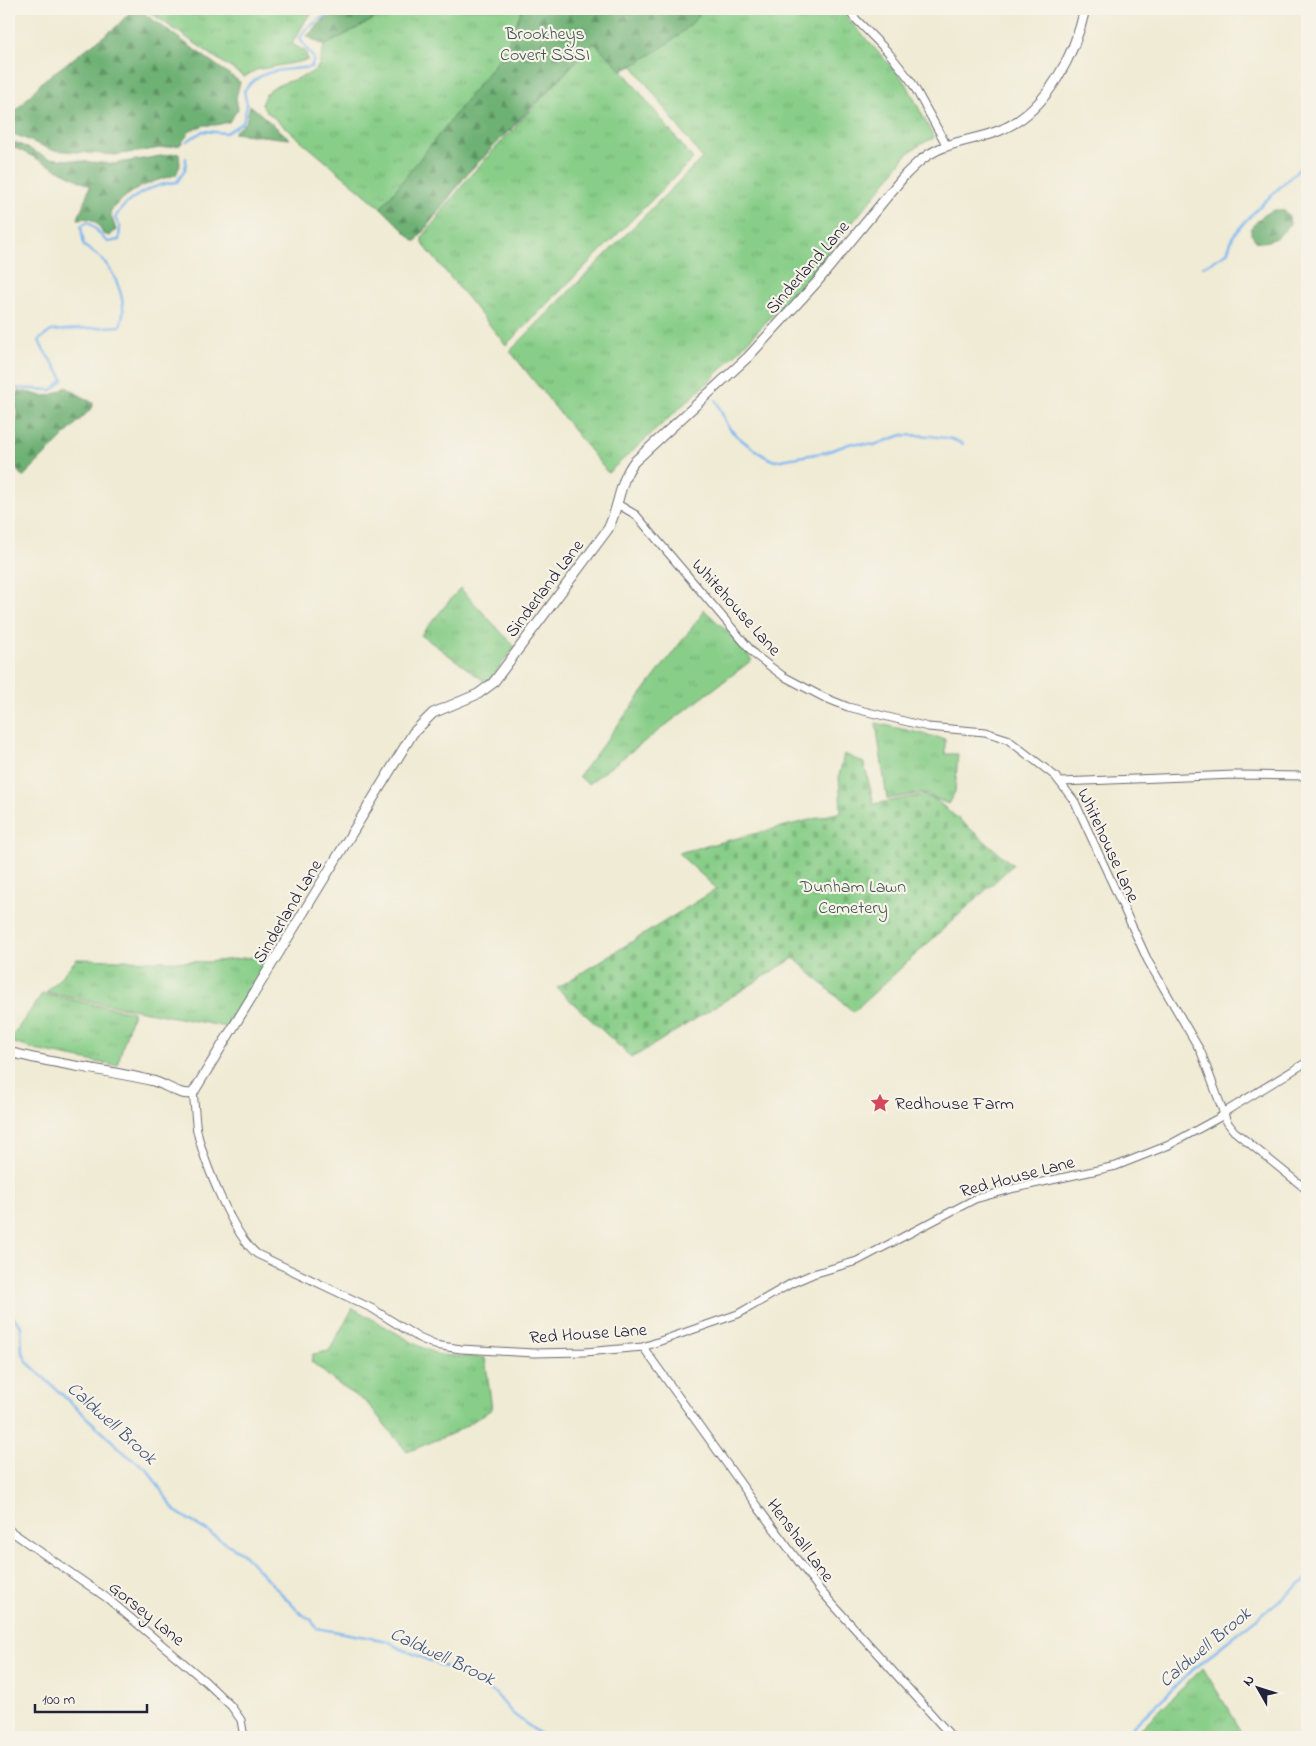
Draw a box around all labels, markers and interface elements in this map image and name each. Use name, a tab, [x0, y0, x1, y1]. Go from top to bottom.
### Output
park label: Brookheys Covert SSSI	[500, 22, 590, 69]
street label: Sinderland Lane	[760, 215, 857, 321]
street label: Sinderland Lane	[500, 534, 592, 644]
street label: Whitehouse Lane	[685, 554, 787, 663]
street label: Whitehouse Lane	[1069, 785, 1145, 908]
street label: Sinderland Lane	[247, 854, 330, 969]
park label: Dunham Lawn Cemetery	[799, 875, 906, 922]
place icon: Redhouse Farm	[869, 1092, 891, 1114]
place label: Redhouse Farm	[895, 1092, 1014, 1118]
street label: Red House Lane	[957, 1150, 1079, 1206]
street label: Red House Lane	[529, 1318, 649, 1352]
water label: Caldwell Brook	[60, 1376, 163, 1472]
street label: Henshall Lane	[759, 1494, 840, 1589]
street label: Gorsey Lane	[102, 1576, 190, 1654]
water label: Caldwell Brook	[1154, 1601, 1258, 1695]
water label: Caldwell Brook	[385, 1621, 499, 1694]
north arrow	[1234, 1664, 1284, 1714]
text: N	[1238, 1670, 1260, 1691]
scale bar	[35, 1681, 148, 1713]
text: 100 m	[42, 1689, 75, 1711]

